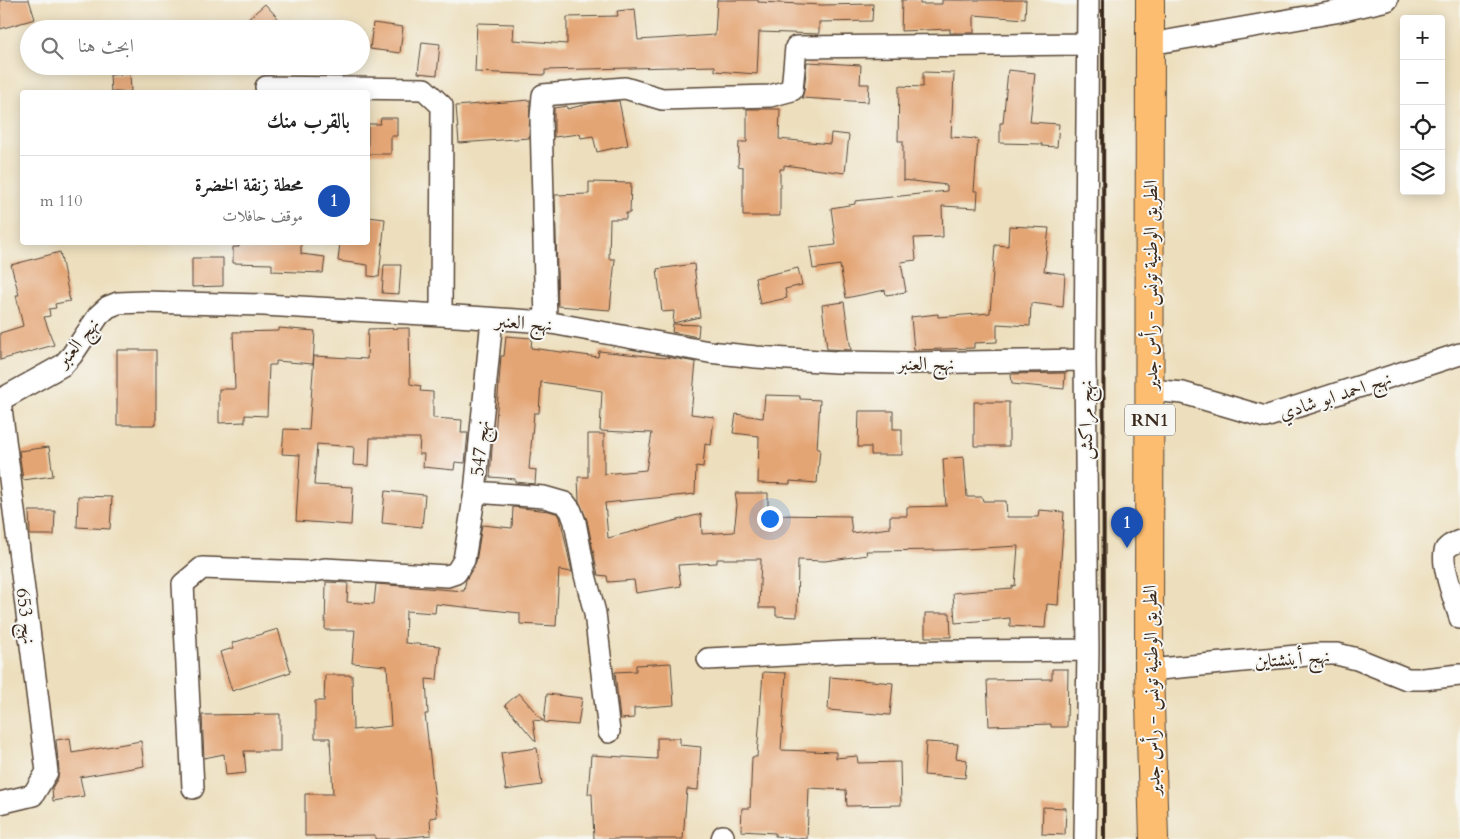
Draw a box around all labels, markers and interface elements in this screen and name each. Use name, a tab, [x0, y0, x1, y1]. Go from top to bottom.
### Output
map controls	[1400, 15, 1445, 195]
button: +	[1400, 15, 1445, 60]
search box	[20, 20, 370, 75]
text: ابحث هنا	[78, 33, 134, 59]
icon: search	[38, 34, 66, 62]
button: −	[1400, 60, 1445, 105]
button: locate	[1400, 105, 1445, 150]
text: بالقرب منك	[267, 107, 350, 136]
button: layers	[1400, 150, 1445, 195]
text: محطة زنقة الخضرة	[195, 172, 303, 198]
street label: الطريق الوطنية تونس - رأس جدير	[1138, 180, 1164, 392]
text: 110 m	[40, 190, 82, 212]
text: 1	[330, 190, 338, 212]
text: موقف حافلات	[222, 205, 303, 227]
street label: نهج العنبر	[492, 307, 553, 342]
street label: نهج العنبر	[49, 312, 109, 377]
street label: نهج العنبر	[896, 351, 954, 381]
street label: نهج احمد ابو شادي	[1276, 366, 1396, 430]
street label: نهج مراكش	[1073, 380, 1103, 460]
road number: RN1	[1125, 404, 1175, 436]
street label: نهج 547	[464, 419, 500, 478]
your location	[757, 506, 783, 532]
pin: 1	[1111, 507, 1143, 548]
street label: الطريق الوطنية تونس - رأس جدير	[1137, 585, 1167, 797]
street label: نهج 653	[6, 586, 42, 646]
street label: نهج أينشتاين	[1253, 643, 1331, 679]

